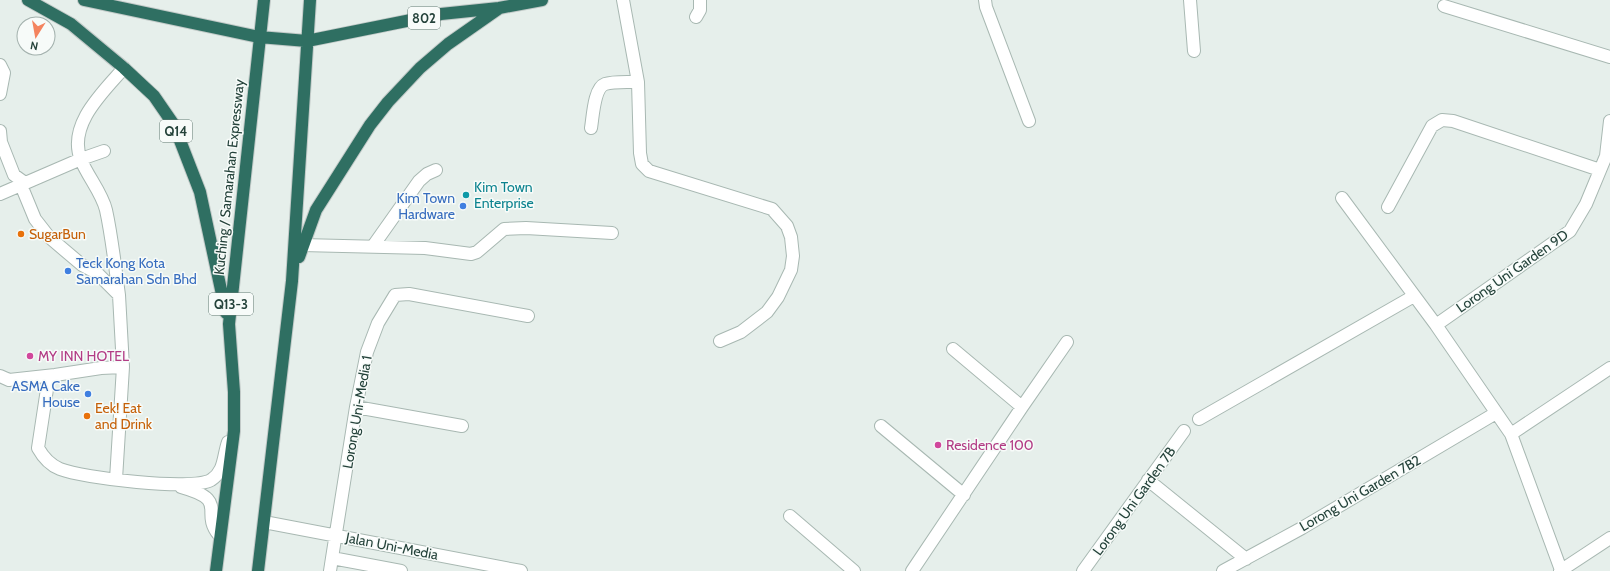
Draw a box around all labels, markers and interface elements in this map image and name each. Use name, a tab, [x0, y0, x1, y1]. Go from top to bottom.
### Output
road number: 802	[408, 7, 440, 29]
north arrow	[16, 16, 56, 56]
text: N	[29, 38, 39, 53]
street label: Kuching / Samarahan Expressway	[210, 78, 248, 276]
road number: Q14	[160, 120, 192, 142]
place label: Kim Town Enterprise	[474, 178, 534, 212]
place label: Kim Town Hardware	[396, 189, 455, 223]
marker: Kim Town Enterprise	[461, 190, 471, 200]
marker: Kim Town Hardware	[458, 201, 468, 211]
place label: SugarBun	[29, 225, 86, 243]
street label: Lorong Uni Garden 9D	[1452, 226, 1572, 316]
marker: SugarBun	[16, 229, 26, 239]
place label: Teck Kong Kota Samarahan Sdn Bhd	[76, 254, 197, 288]
marker: Teck Kong Kota Samarahan Sdn Bhd	[63, 266, 73, 276]
road number: Q13-3	[209, 293, 253, 315]
place label: MY INN HOTEL	[38, 347, 129, 365]
marker: MY INN HOTEL	[25, 351, 35, 361]
street label: Lorong Uni-Media 1	[338, 354, 376, 470]
place label: ASMA Cake House	[12, 377, 80, 411]
marker: ASMA Cake House	[83, 389, 93, 399]
place label: Eek! Eat and Drink	[95, 399, 153, 433]
marker: Eek! Eat and Drink	[82, 411, 92, 421]
place label: Residence 100	[946, 436, 1034, 454]
marker: Residence 100	[933, 440, 943, 450]
street label: Lorong Uni Garden 7B	[1089, 443, 1179, 559]
street label: Lorong Uni Garden 7B2	[1296, 451, 1424, 535]
street label: Jalan Uni-Media	[343, 528, 440, 564]

